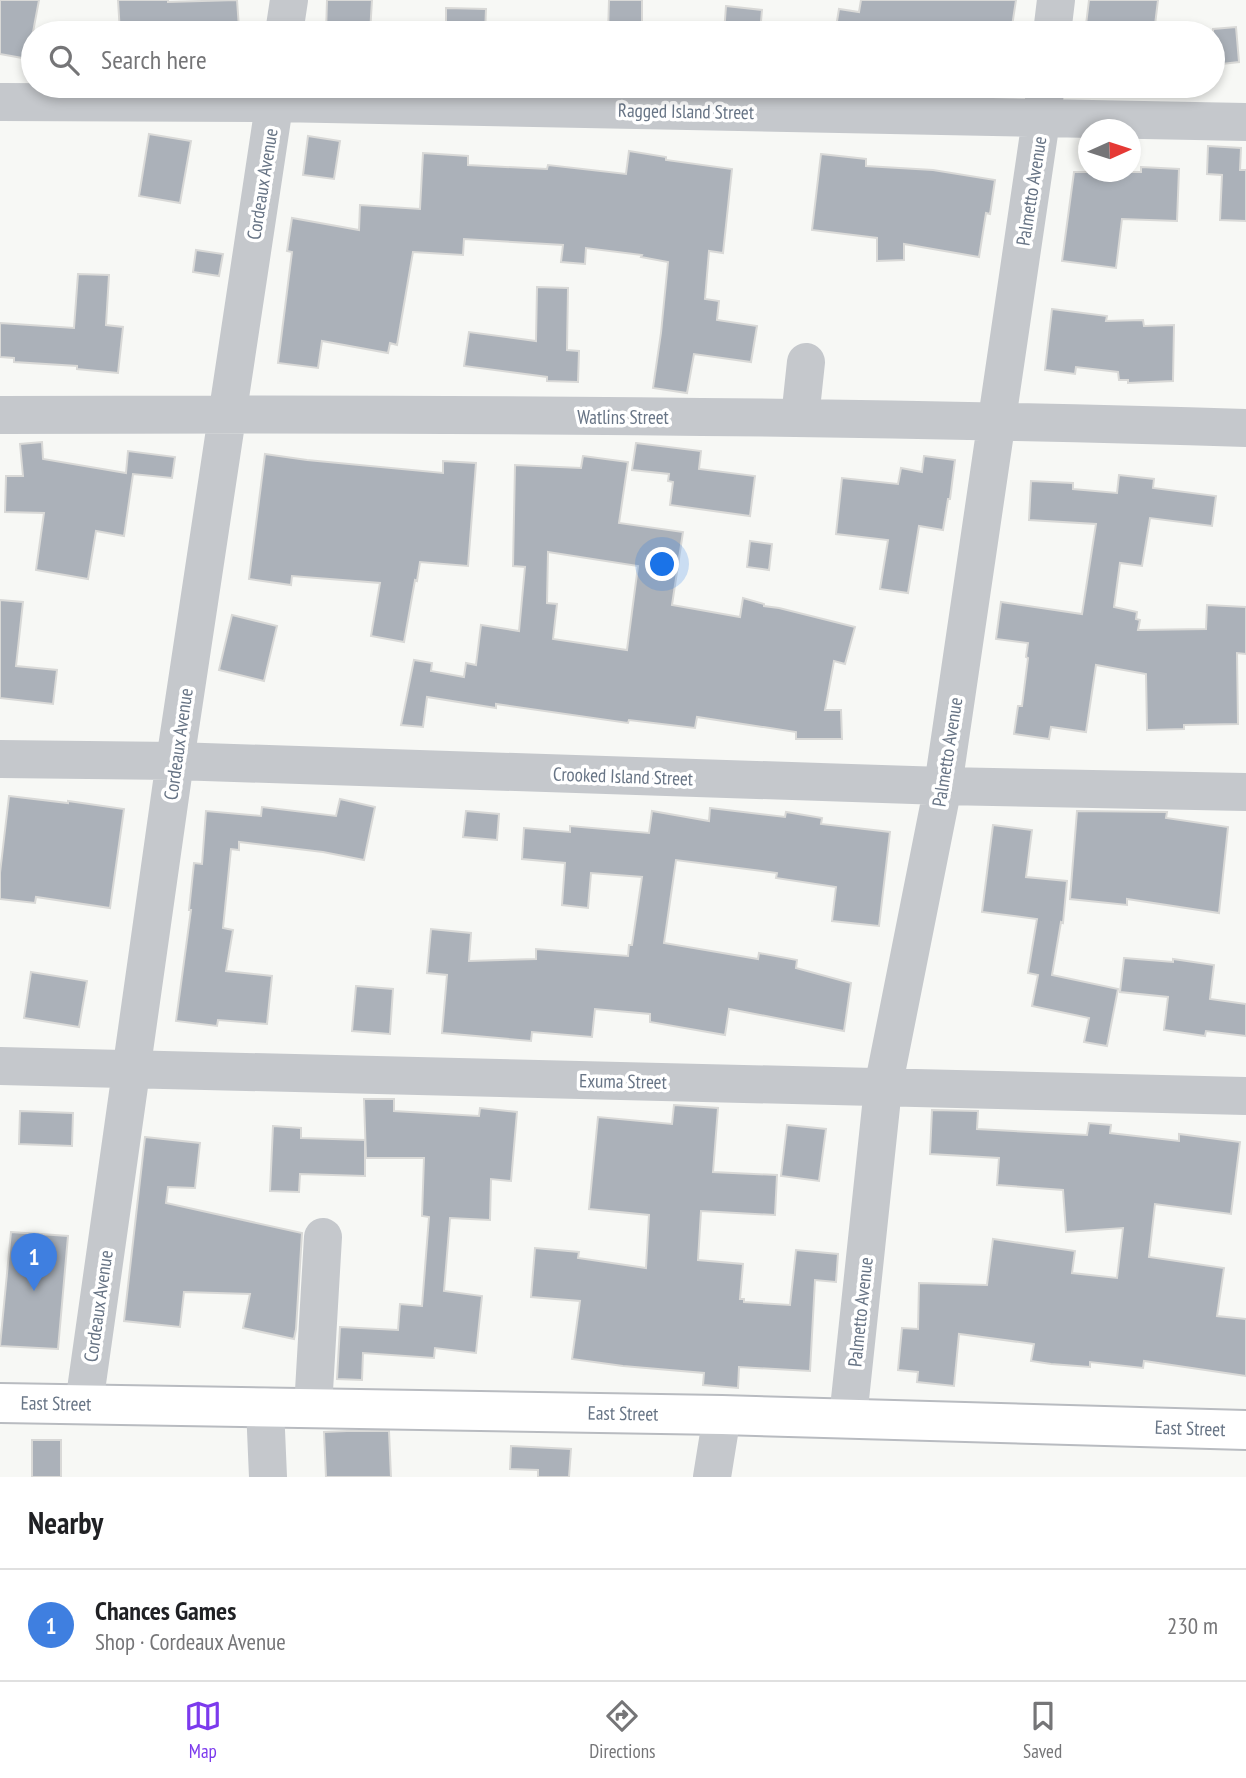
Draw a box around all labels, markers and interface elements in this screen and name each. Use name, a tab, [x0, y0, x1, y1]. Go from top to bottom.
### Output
search box	[21, 21, 1225, 98]
icon: search	[45, 41, 83, 79]
text: Search here	[101, 43, 207, 76]
street label: Ragged Island Street	[618, 98, 755, 124]
north arrow	[1078, 119, 1141, 182]
street label: Cordeaux Avenue	[241, 126, 283, 241]
street label: Palmetto Avenue	[1011, 134, 1052, 247]
street label: Watlins Street	[577, 405, 670, 429]
your location	[645, 547, 679, 581]
street label: Cordeaux Avenue	[158, 687, 198, 801]
street label: Palmetto Avenue	[927, 695, 968, 808]
street label: Crooked Island Street	[553, 762, 694, 790]
street label: Exuma Street	[579, 1068, 668, 1094]
pin: 1	[11, 1233, 57, 1291]
street label: Cordeaux Avenue	[78, 1249, 118, 1363]
street label: Palmetto Avenue	[842, 1256, 878, 1368]
street label: East Street	[20, 1390, 92, 1416]
street label: East Street	[587, 1400, 659, 1426]
street label: East Street	[1154, 1415, 1227, 1441]
text: Nearby	[28, 1503, 103, 1542]
text: Chances Games	[95, 1594, 236, 1627]
text: 1	[46, 1611, 57, 1640]
text: 230 m	[1167, 1611, 1218, 1640]
text: Shop · Cordeaux Avenue	[95, 1627, 286, 1656]
tab: Map	[184, 1697, 222, 1763]
tab: Directions	[589, 1697, 655, 1763]
tab: Saved	[1023, 1697, 1062, 1763]

